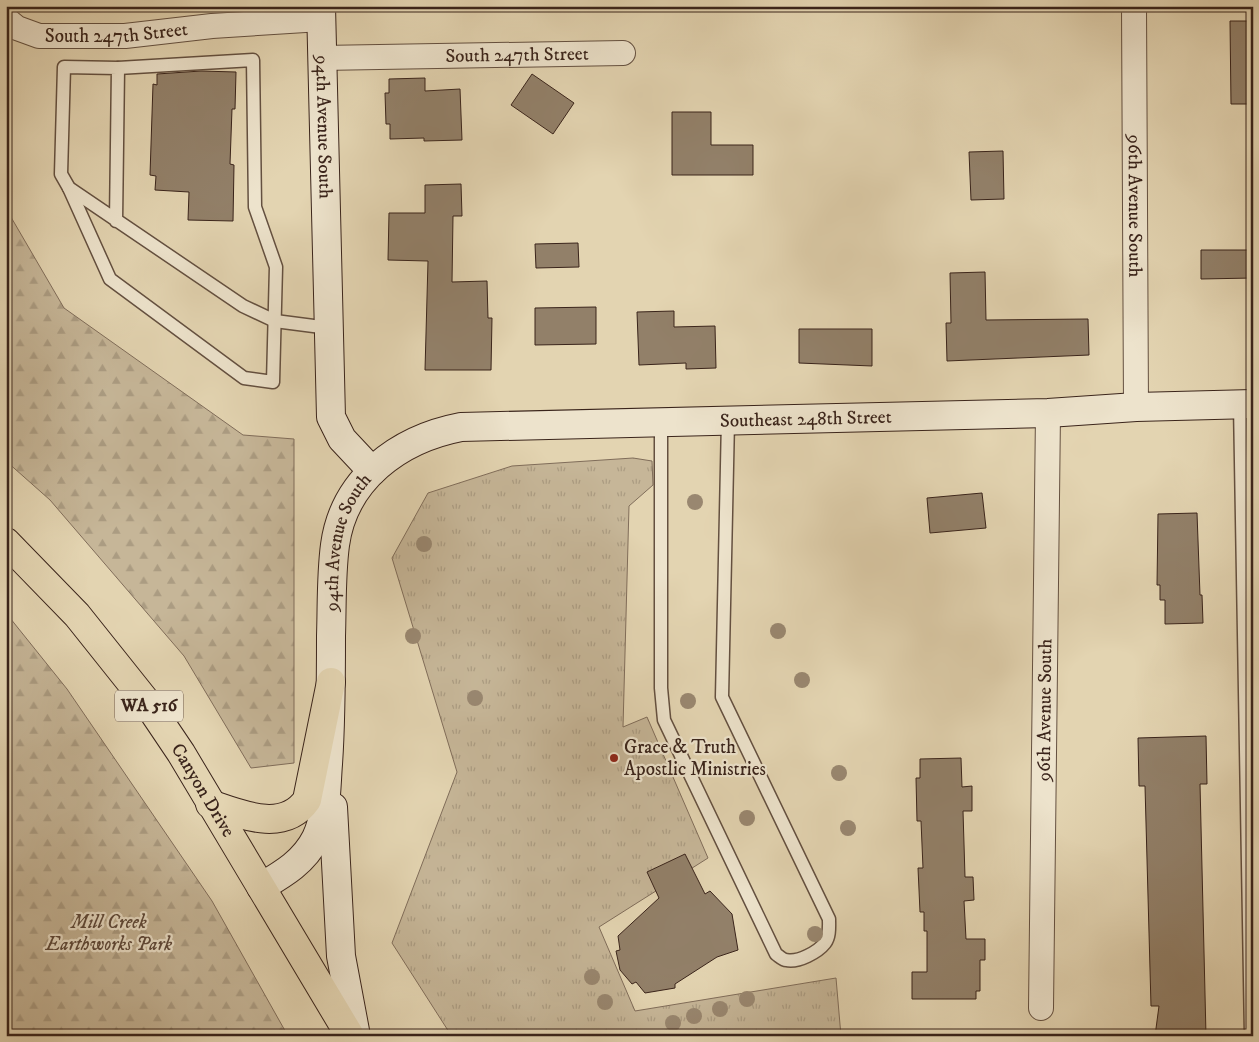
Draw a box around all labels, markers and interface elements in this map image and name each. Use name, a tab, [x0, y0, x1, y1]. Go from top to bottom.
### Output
street label: South 247th Street	[45, 17, 189, 48]
street label: South 247th Street	[445, 42, 589, 67]
street label: 94th Avenue South	[311, 54, 337, 199]
street label: 96th Avenue South	[1123, 133, 1147, 278]
street label: Southeast 248th Street	[720, 405, 892, 432]
street label: 94th Avenue South	[320, 468, 376, 613]
street label: 96th Avenue South	[1032, 638, 1057, 783]
road number: WA 516	[115, 690, 183, 721]
place label: Grace & Truth Apostlic Ministries	[624, 736, 766, 781]
street label: Canyon Drive	[166, 739, 240, 841]
marker: Grace & Truth Apostlic Ministries	[608, 752, 620, 764]
park label: Mill Creek Earthworks Park	[45, 911, 172, 956]

